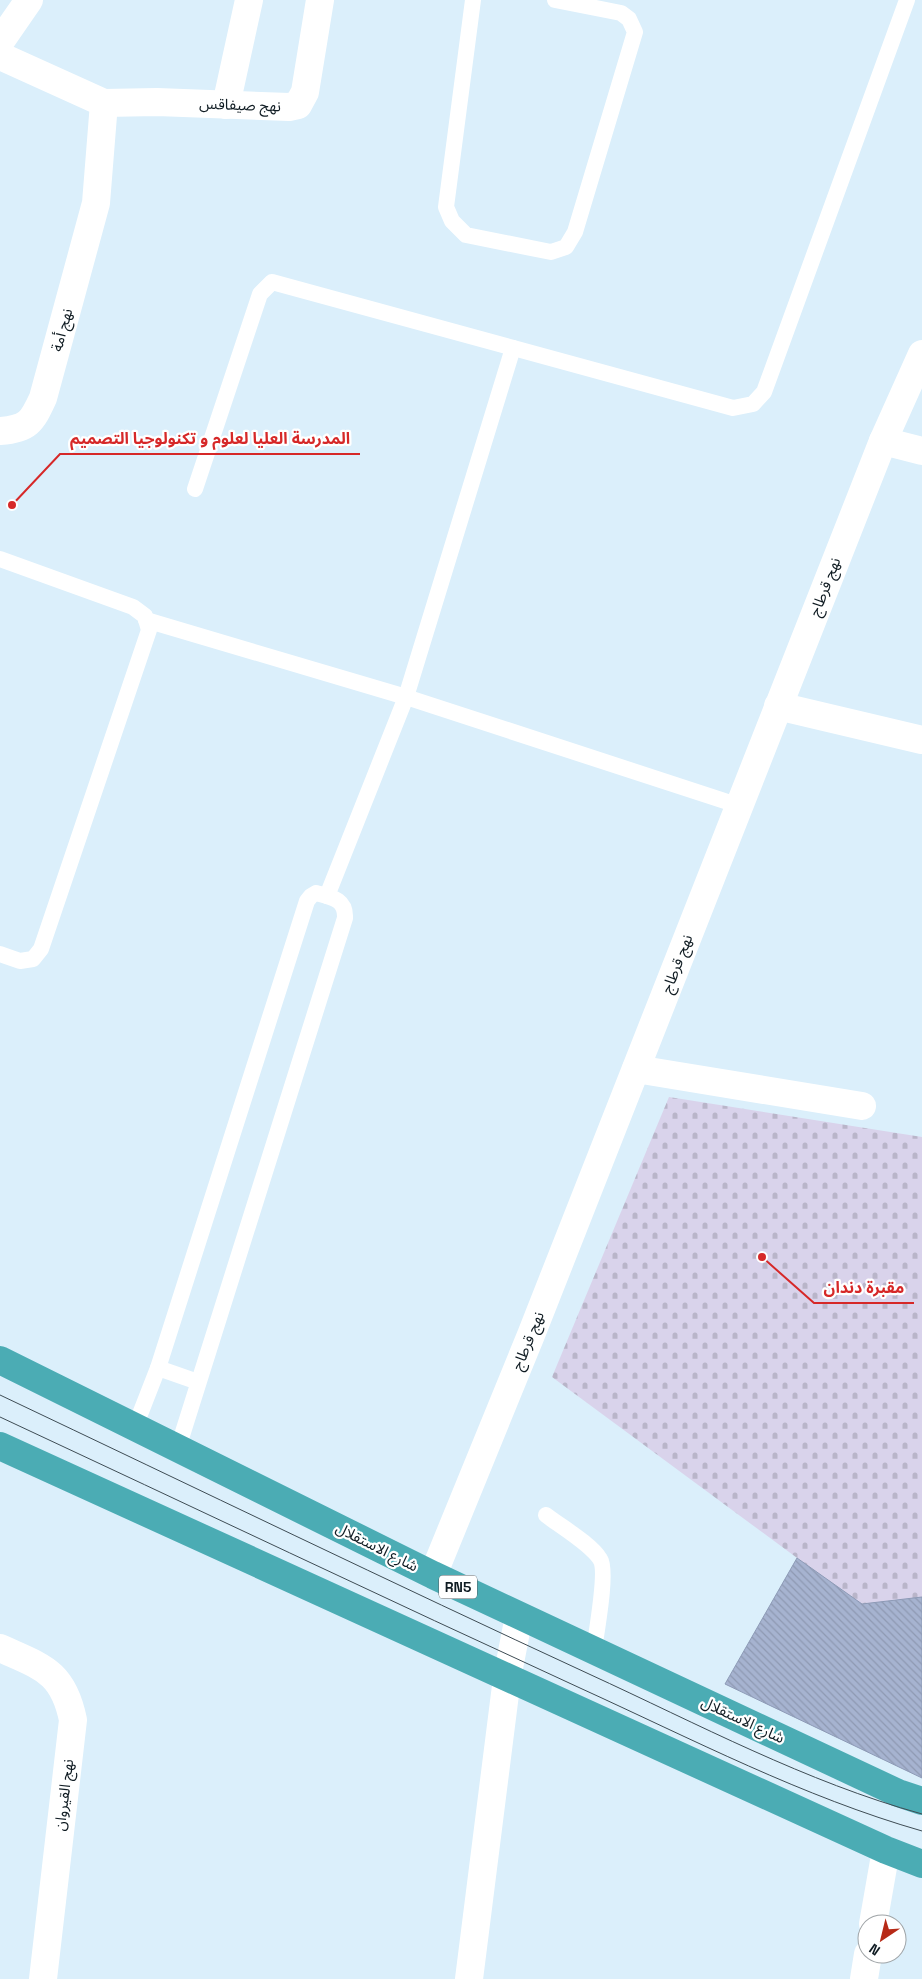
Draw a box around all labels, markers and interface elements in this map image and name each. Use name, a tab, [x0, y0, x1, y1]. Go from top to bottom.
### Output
street label: نهج صيفاقس	[199, 94, 281, 118]
street label: نهج أمة	[47, 306, 79, 354]
callout: المدرسة العليا لعلوم و تكنولوجيا التصميم	[60, 423, 360, 454]
text: المدرسة العليا لعلوم و تكنولوجيا التصميم	[70, 428, 350, 451]
street label: نهج قرطاج	[805, 555, 847, 620]
street label: نهج قرطاج	[657, 932, 699, 997]
callout: مقبرة دندان	[814, 1272, 914, 1303]
text: مقبرة دندان	[824, 1277, 904, 1298]
street label: نهج قرطاج	[507, 1309, 551, 1374]
street label: شارع الاستقلال	[332, 1518, 422, 1578]
road number: RN5	[439, 1575, 477, 1598]
street label: شارع الاستقلال	[697, 1692, 788, 1750]
street label: نهج القيروان	[50, 1758, 80, 1832]
north arrow	[857, 1914, 907, 1964]
text: N	[866, 1940, 884, 1960]

